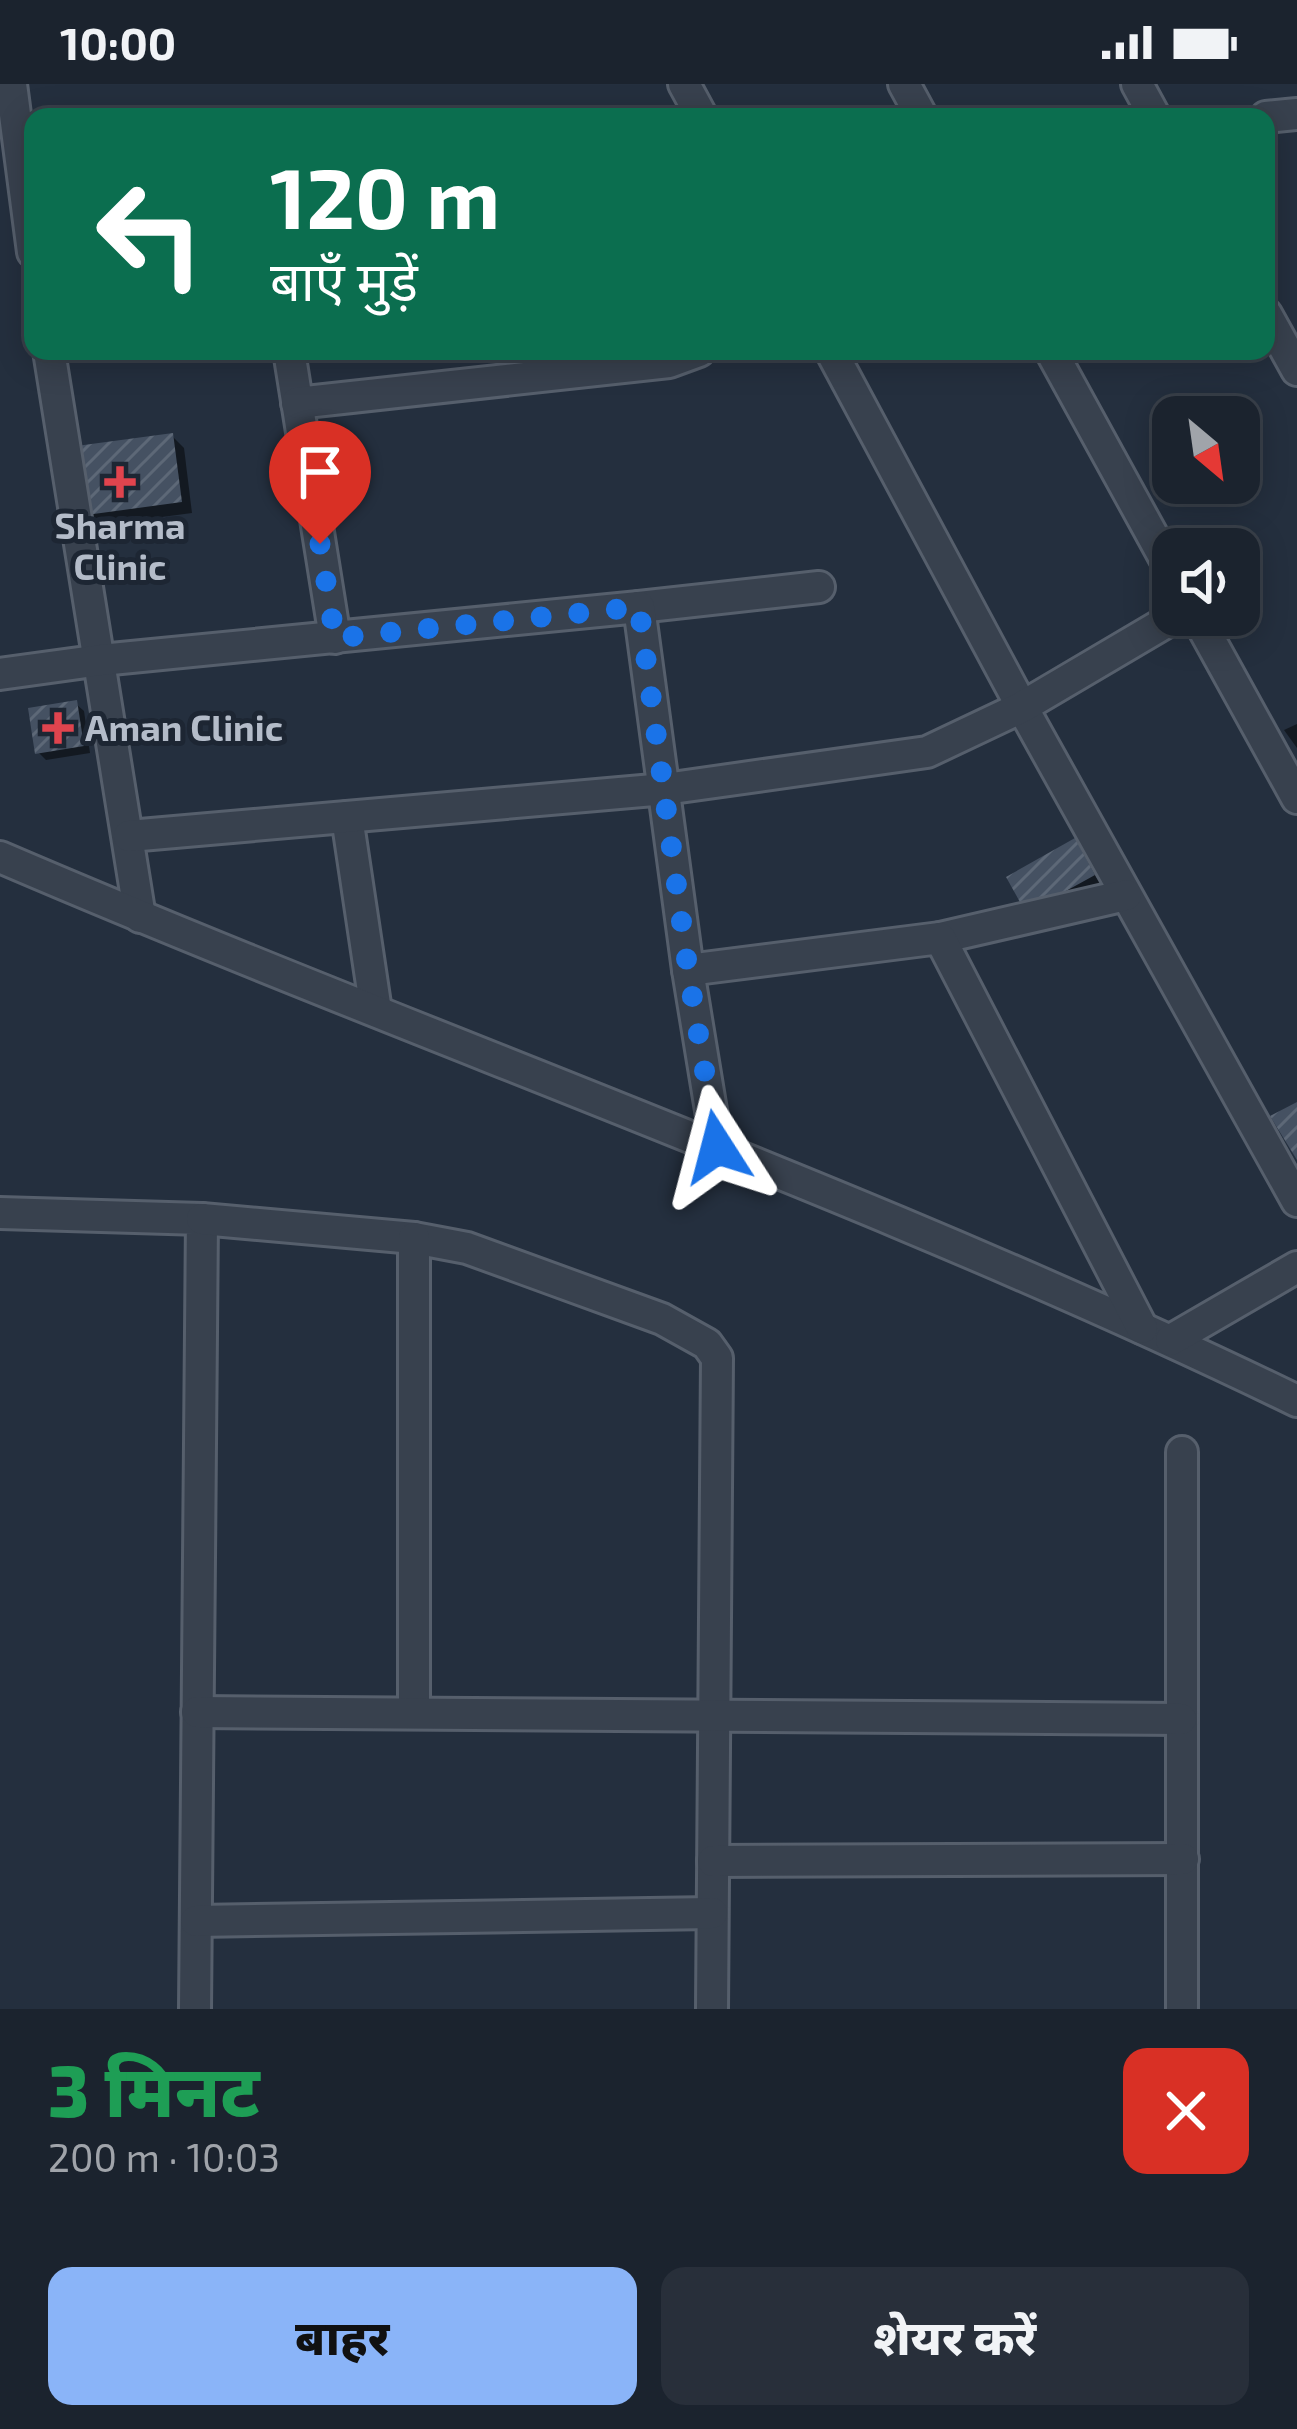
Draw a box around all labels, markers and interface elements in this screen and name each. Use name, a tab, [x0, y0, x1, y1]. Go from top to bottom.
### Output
text: 10:00	[60, 15, 176, 69]
text: 120 m	[270, 145, 500, 246]
icon: left	[72, 156, 228, 312]
text: बाएँ मुड़ें	[270, 247, 418, 312]
north arrow	[1152, 396, 1260, 504]
map controls	[1152, 396, 1260, 636]
pin	[269, 421, 371, 544]
icon: arrive	[287, 439, 353, 505]
marker: Sharma Clinic	[104, 466, 136, 498]
place label: Sharma Clinic	[55, 503, 185, 587]
button: sound	[1152, 528, 1260, 636]
place label: Aman Clinic	[85, 705, 283, 748]
marker: Aman Clinic	[42, 712, 74, 744]
position arrow	[654, 1084, 780, 1210]
text: 3 मिनट	[48, 2045, 260, 2131]
button: close	[1123, 2048, 1249, 2174]
text: 200 m · 10:03	[48, 2133, 280, 2180]
button: बाहर	[48, 2267, 637, 2405]
button: शेयर करें	[661, 2267, 1249, 2405]

